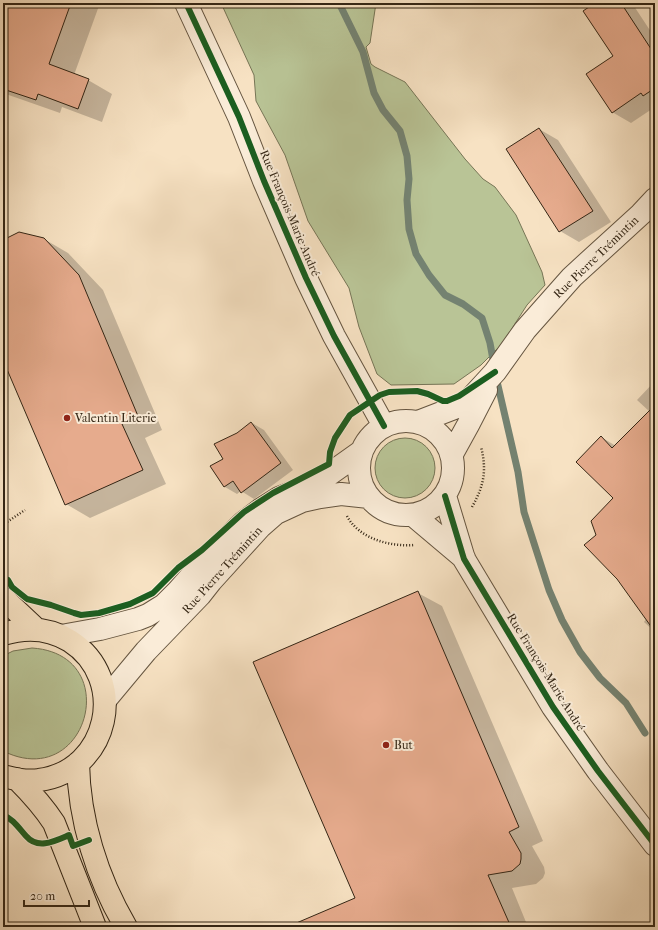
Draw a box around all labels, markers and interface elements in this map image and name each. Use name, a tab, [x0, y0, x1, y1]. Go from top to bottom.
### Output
street label: Rue François-Marie André	[256, 148, 323, 279]
street label: Rue Pierre Trémintin	[551, 213, 641, 301]
place label: Valentin Literie	[74, 411, 156, 425]
marker: Valentin Literie	[62, 413, 72, 423]
street label: Rue Pierre Trémintin	[179, 524, 265, 616]
street label: Rue François-Marie André	[503, 611, 588, 734]
place label: But	[394, 738, 414, 752]
marker: But	[381, 740, 391, 750]
scale bar	[24, 882, 89, 908]
text: 20 m	[30, 889, 55, 903]

